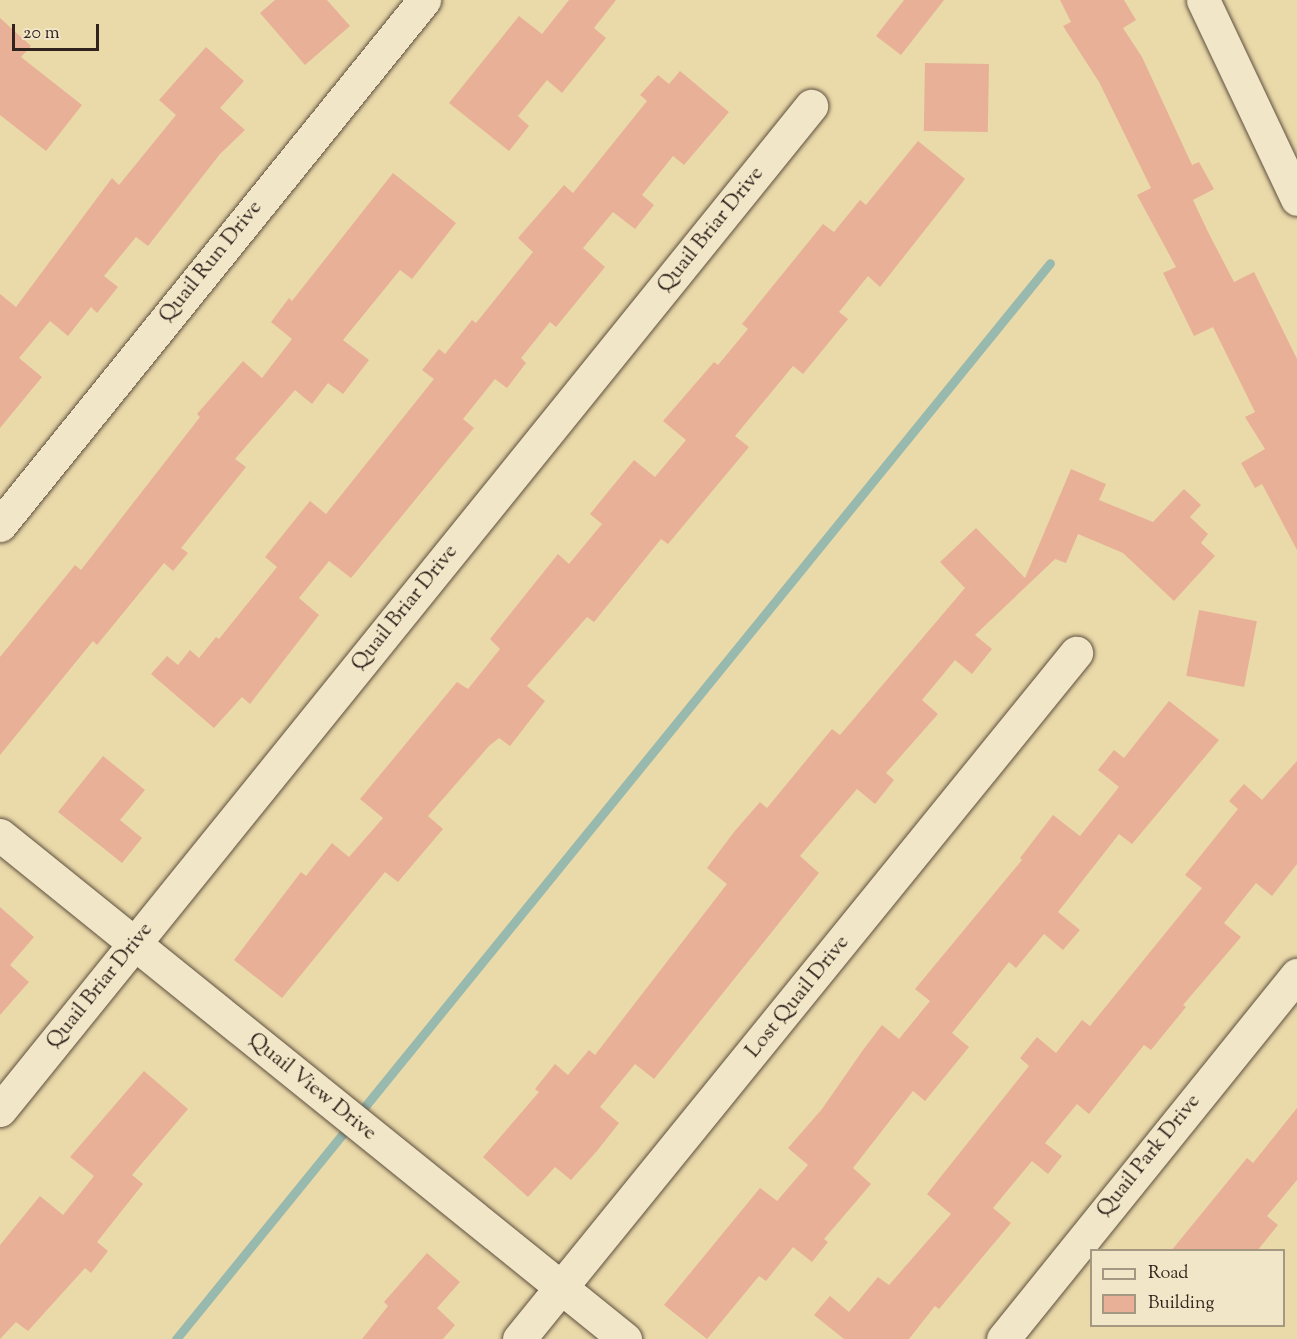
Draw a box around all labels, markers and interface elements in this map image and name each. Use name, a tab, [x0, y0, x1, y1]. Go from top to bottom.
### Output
scale bar	[15, 12, 102, 50]
text: 20 m	[23, 21, 60, 47]
street label: Quail Briar Drive	[652, 162, 770, 298]
street label: Quail Run Drive	[154, 196, 268, 328]
street label: Quail Briar Drive	[346, 540, 464, 676]
street label: Quail Briar Drive	[41, 918, 159, 1054]
street label: Lost Quail Drive	[741, 931, 855, 1063]
street label: Quail View Drive	[243, 1028, 381, 1146]
street label: Quail Park Drive	[1092, 1089, 1206, 1223]
legend	[1090, 1249, 1285, 1327]
text: Road	[1148, 1261, 1188, 1287]
text: Building	[1148, 1291, 1214, 1317]

